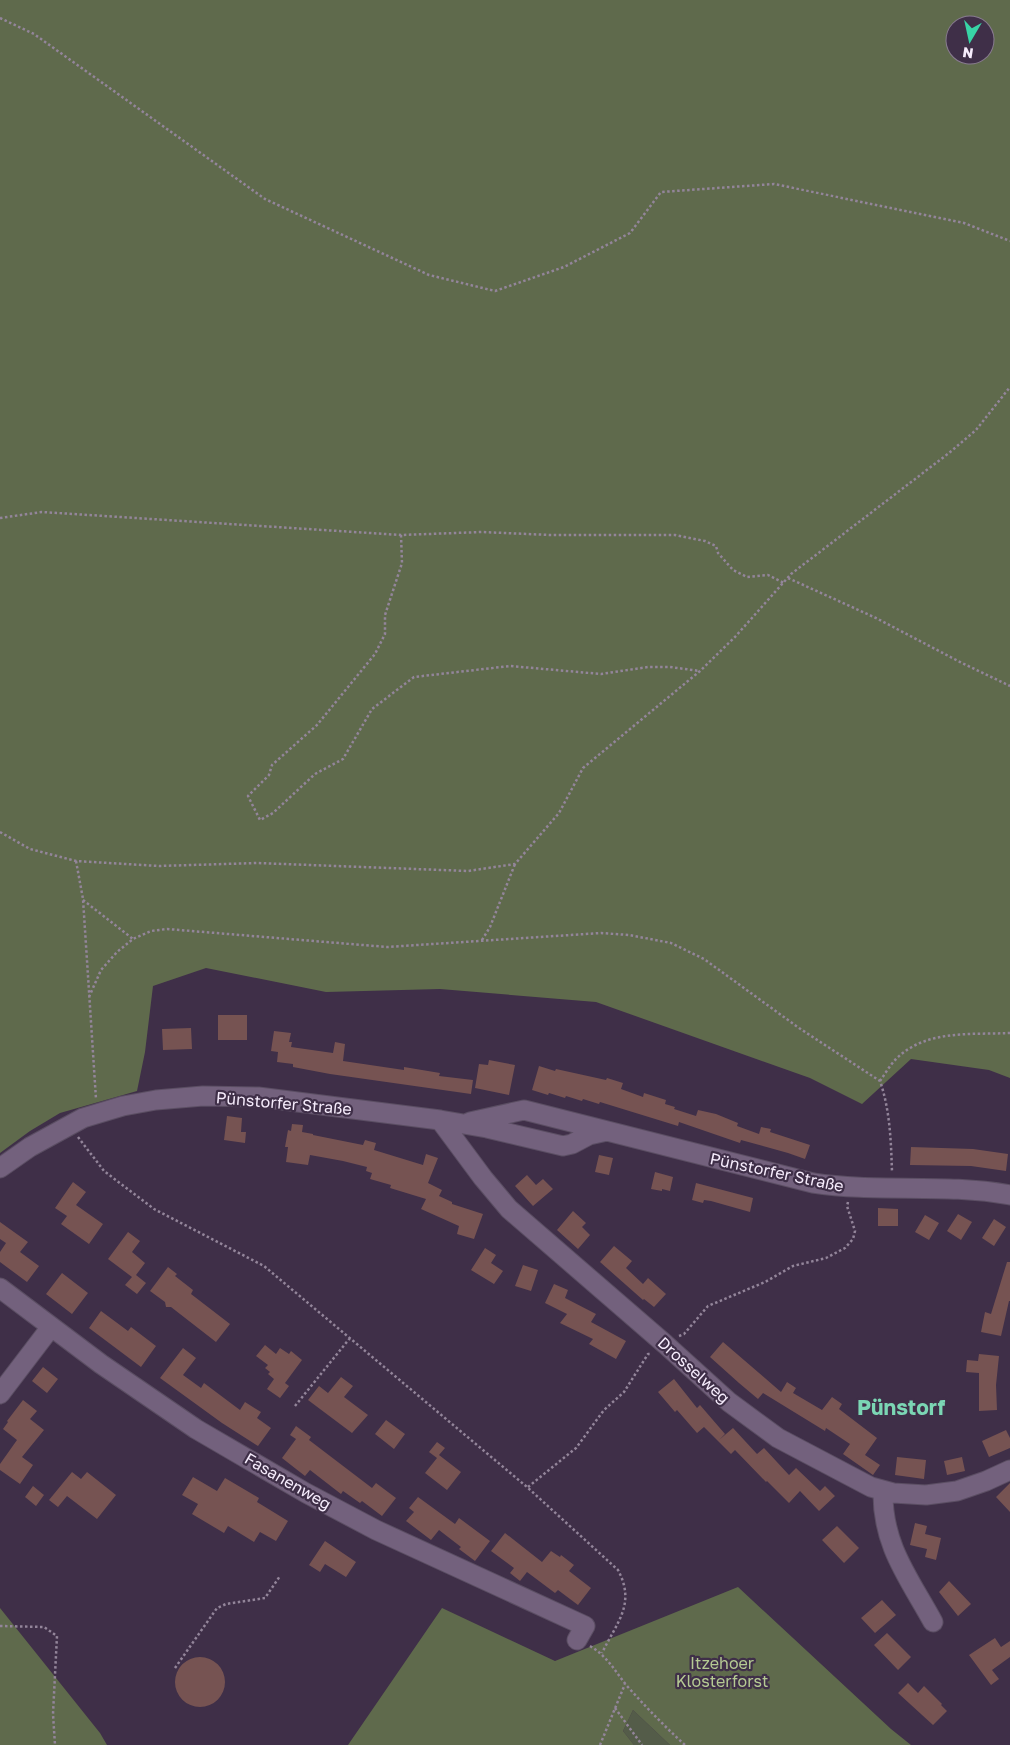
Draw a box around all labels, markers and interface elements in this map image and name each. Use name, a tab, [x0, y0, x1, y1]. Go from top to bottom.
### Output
north arrow	[945, 15, 995, 65]
text: N	[961, 44, 974, 63]
street label: Pünstorfer Straße	[215, 1087, 353, 1119]
street label: Pünstorfer Straße	[708, 1148, 846, 1196]
street label: Drosselweg	[654, 1332, 734, 1408]
district label: Pünstorf	[857, 1394, 945, 1420]
street label: Fasanenweg	[241, 1448, 335, 1514]
park label: Itzehoer Klosterforst	[676, 1653, 768, 1691]

